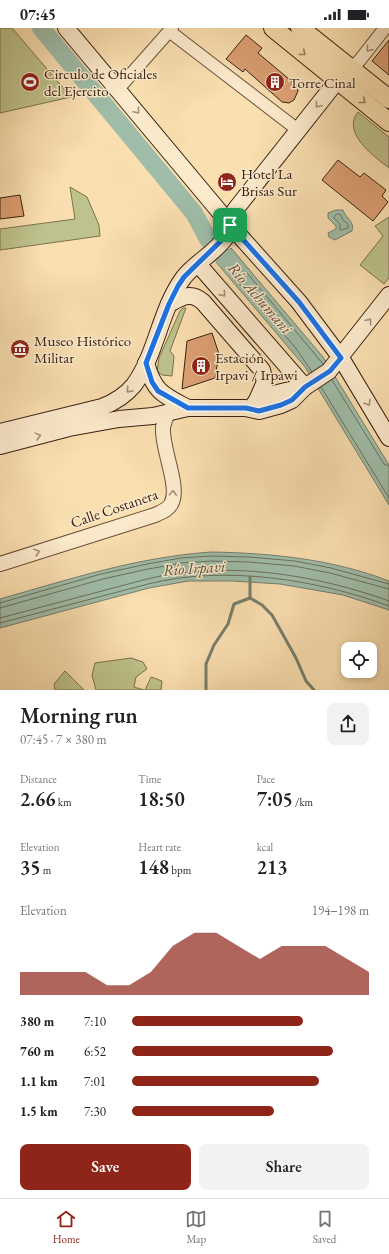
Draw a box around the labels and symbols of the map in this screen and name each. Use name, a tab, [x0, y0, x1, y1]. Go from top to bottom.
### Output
one-way arrow	[366, 44, 373, 52]
one-way arrow	[299, 48, 306, 55]
place label: Circulo de Oficiales del Ejercito	[44, 64, 157, 100]
sports icon: Circulo de Oficiales del Ejercito	[19, 71, 41, 93]
building icon: Torre Cinal	[264, 71, 286, 93]
place label: Torre Cinal	[289, 73, 356, 92]
one-way arrow	[359, 96, 366, 103]
one-way arrow	[315, 101, 322, 108]
one-way arrow	[132, 107, 139, 114]
place label: Hotel La Brisas Sur	[241, 164, 297, 200]
hotel icon: Hotel La Brisas Sur	[216, 171, 238, 193]
pin	[213, 208, 247, 242]
water label: Río Achumani	[223, 258, 298, 339]
one-way arrow	[219, 289, 226, 297]
one-way arrow	[364, 319, 371, 326]
place label: Museo Histórico Militar	[34, 331, 131, 367]
museum icon: Museo Histórico Militar	[9, 338, 31, 360]
place label: Estación Irpavi / Irpawi	[215, 348, 298, 384]
building icon: Estación Irpavi / Irpawi	[190, 355, 212, 377]
one-way arrow	[126, 385, 133, 393]
one-way arrow	[363, 399, 371, 406]
one-way arrow	[34, 432, 41, 441]
street label: Calle Costanera	[68, 484, 160, 532]
one-way arrow	[168, 490, 177, 496]
one-way arrow	[33, 548, 40, 557]
water label: Río Irpavi	[162, 555, 227, 581]

